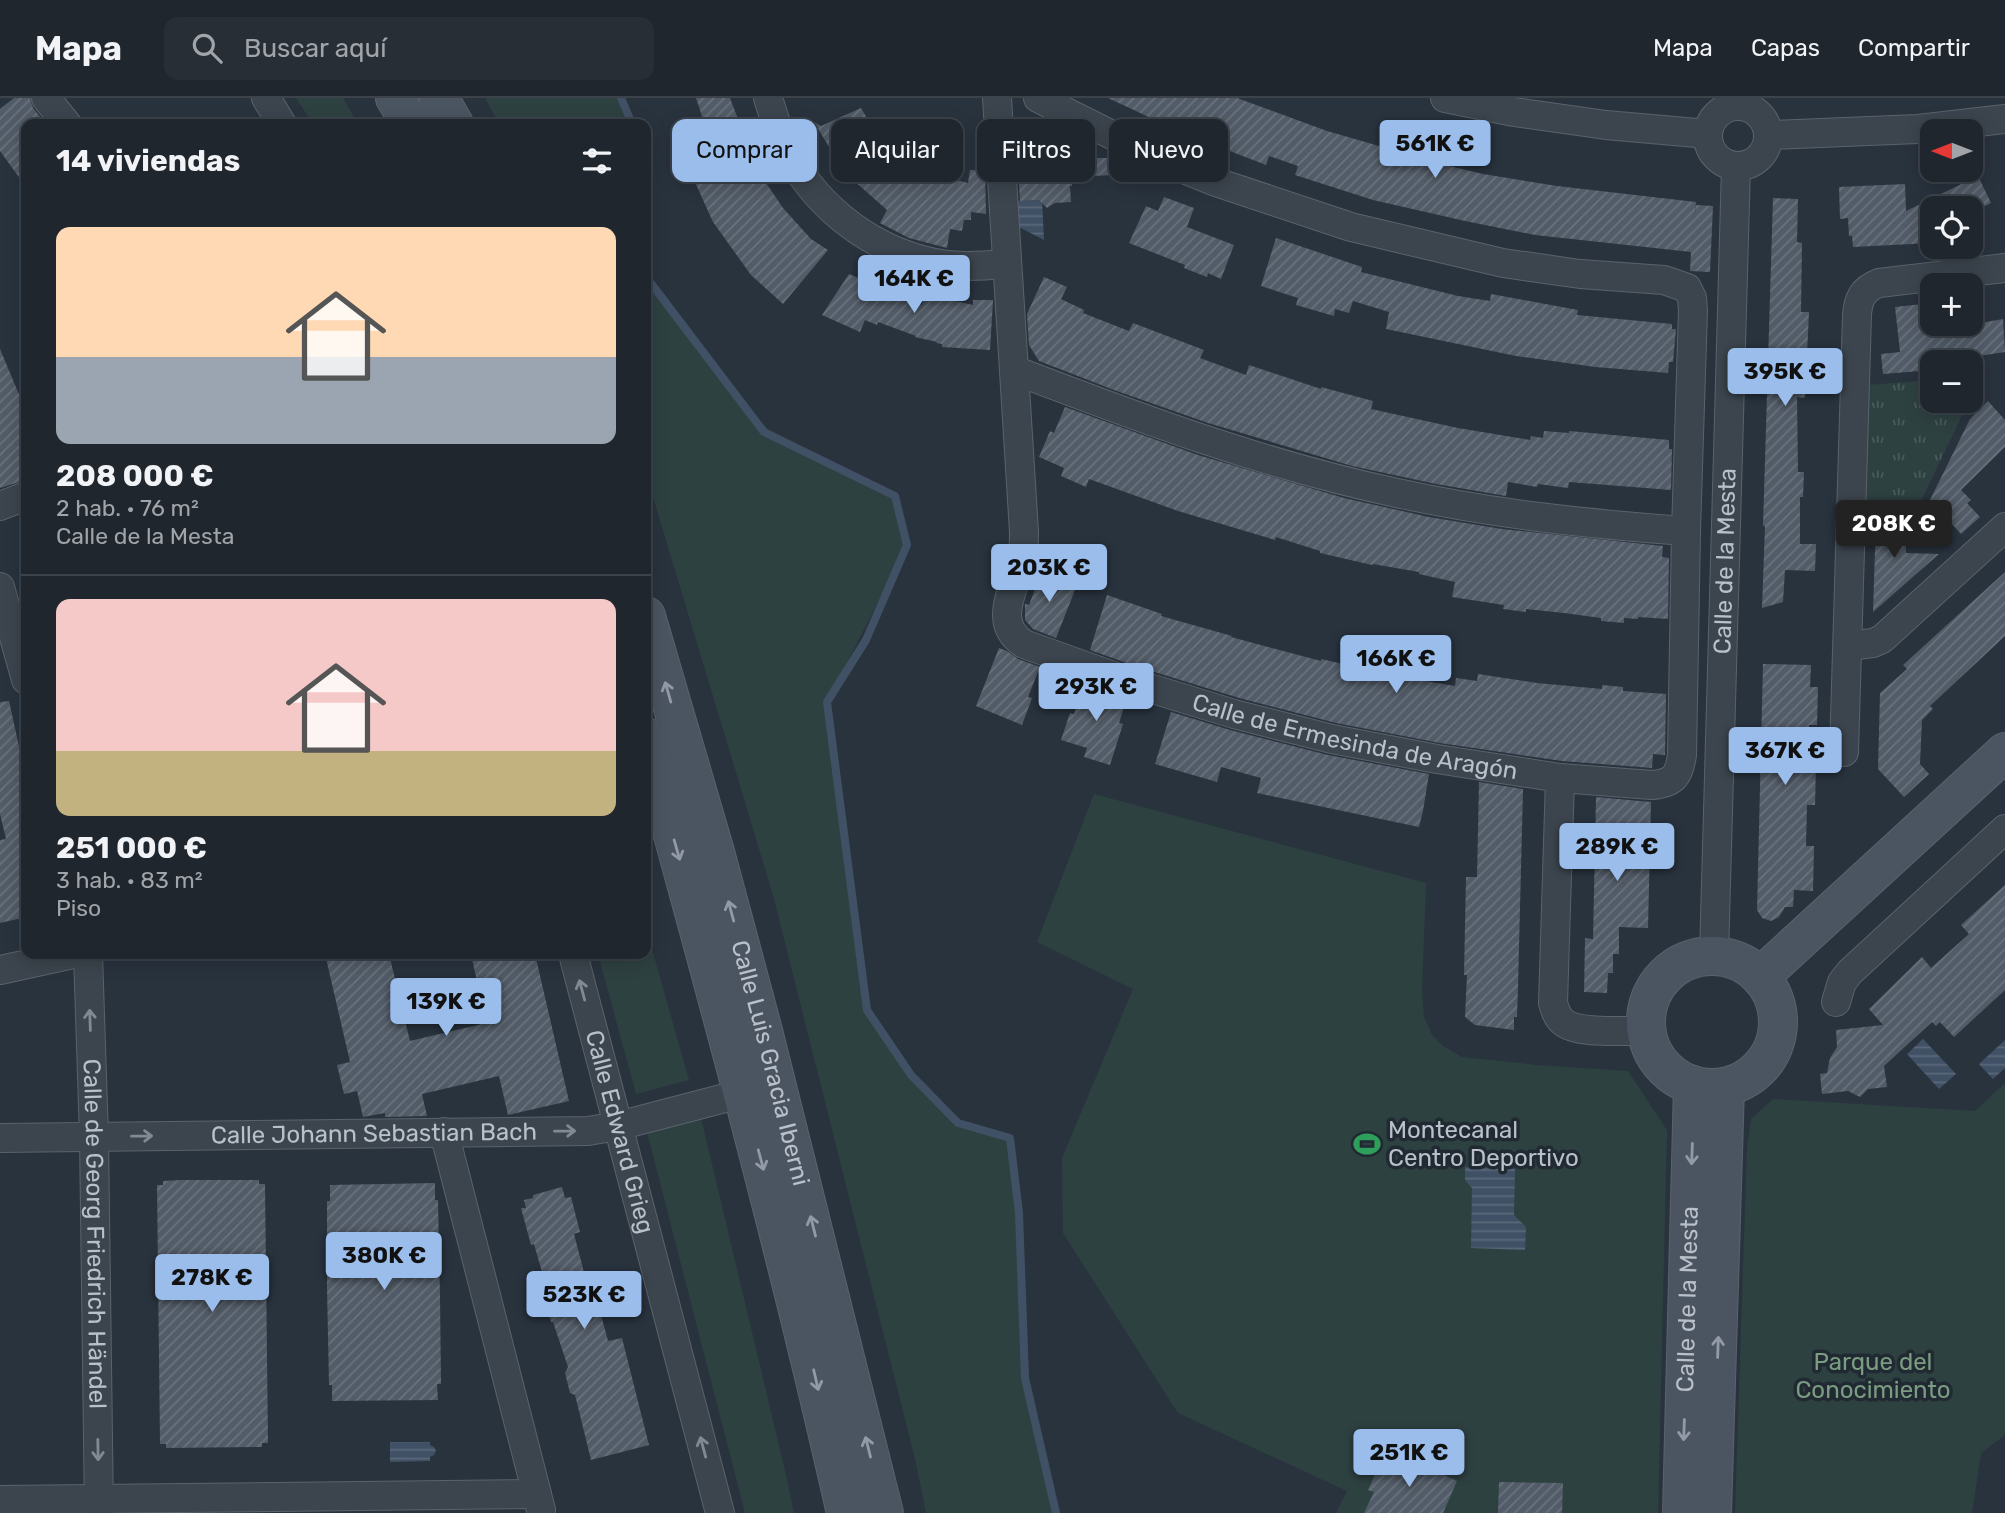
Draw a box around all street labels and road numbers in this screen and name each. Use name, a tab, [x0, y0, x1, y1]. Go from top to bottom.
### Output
street label: Calle de la Mesta	[1708, 468, 1742, 655]
street label: Calle de Ermesinda de Aragón	[1189, 688, 1520, 785]
street label: Calle Luis Gracia Iberni	[725, 937, 815, 1189]
street label: Calle Edward Grieg	[580, 1027, 660, 1237]
street label: Calle de Georg Friedrich Händel	[77, 1058, 112, 1409]
street label: Calle Johann Sebastian Bach	[211, 1118, 537, 1149]
street label: Calle de la Mesta	[1671, 1206, 1704, 1393]

